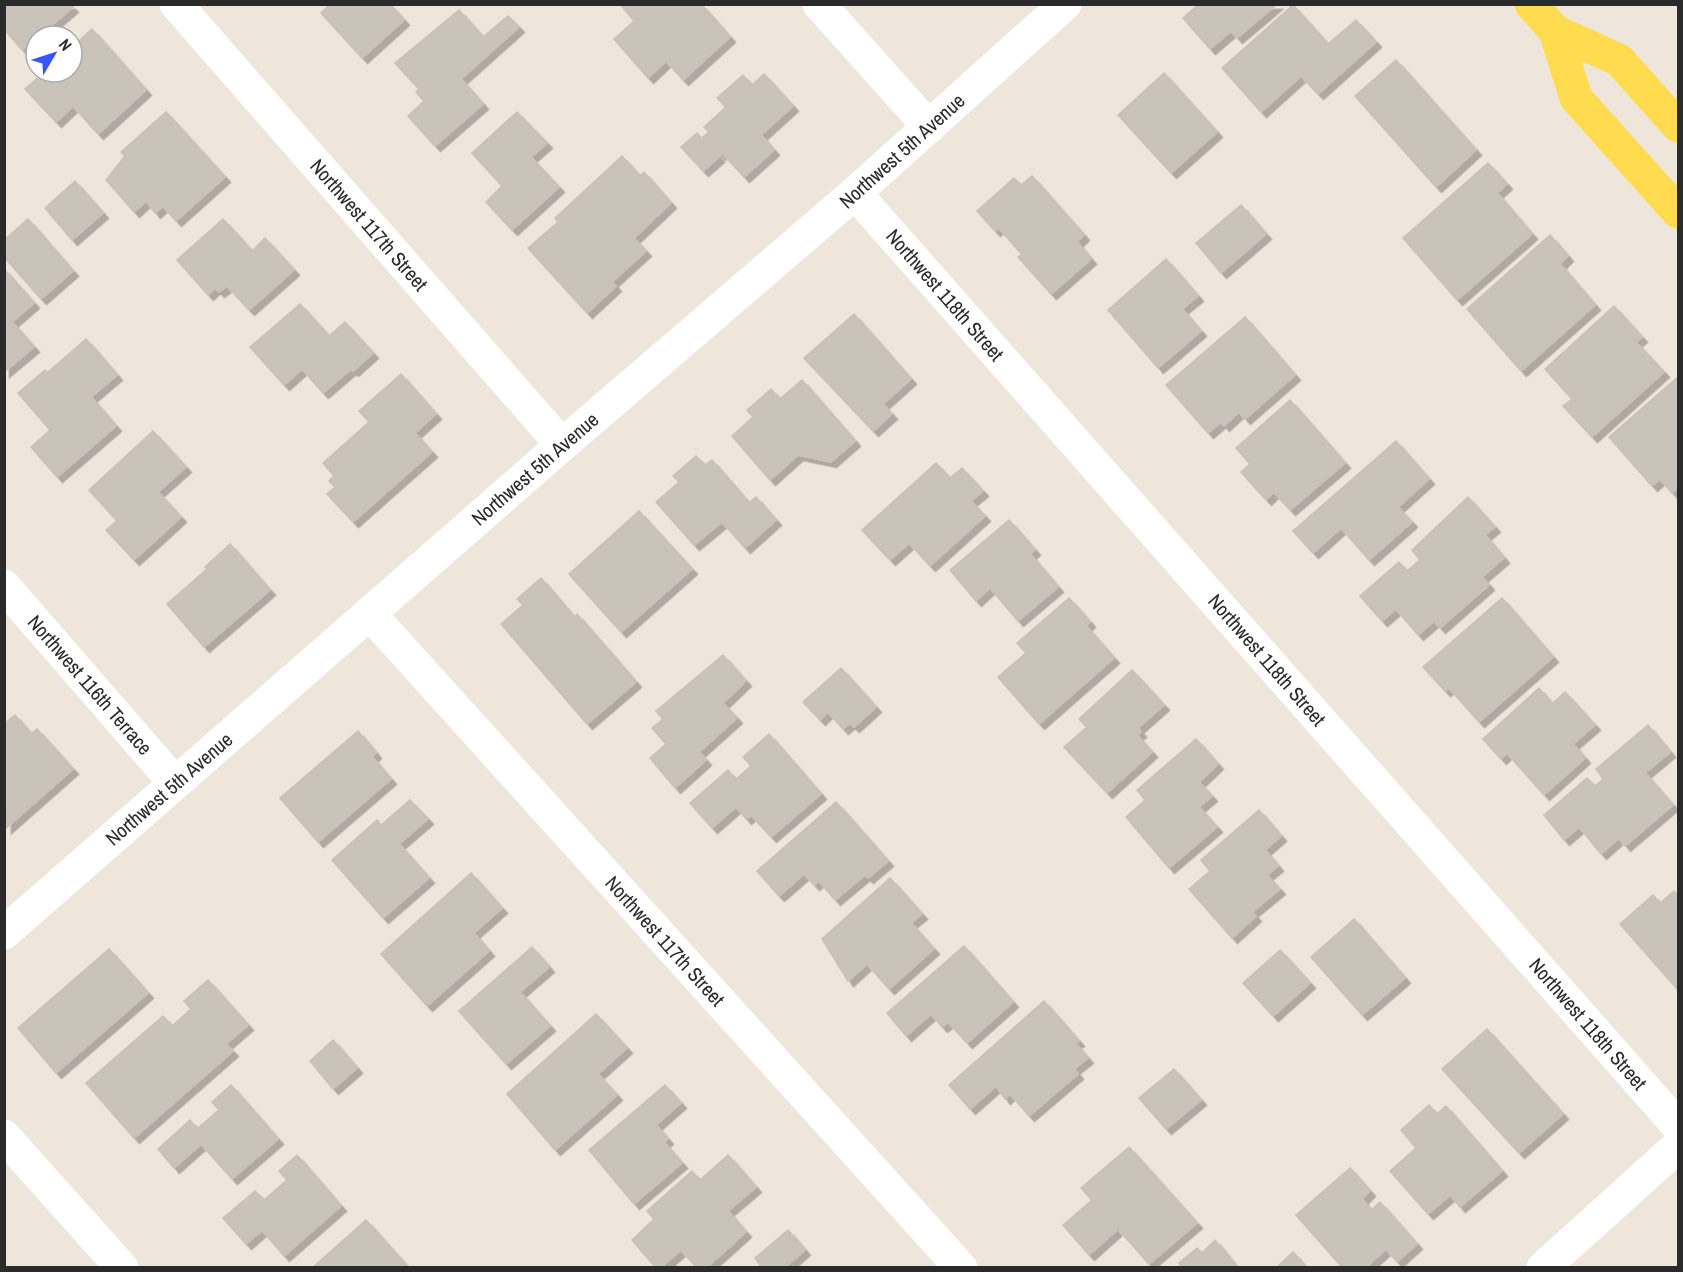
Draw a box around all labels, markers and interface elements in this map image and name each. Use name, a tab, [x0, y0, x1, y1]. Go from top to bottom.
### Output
north arrow	[24, 24, 84, 84]
text: N	[54, 34, 77, 55]
street label: Northwest 5th Avenue	[833, 87, 970, 214]
street label: Northwest 117th Street	[305, 153, 434, 297]
street label: Northwest 118th Street	[881, 223, 1010, 367]
street label: Northwest 5th Avenue	[465, 406, 604, 531]
street label: Northwest 118th Street	[1203, 588, 1332, 732]
street label: Northwest 116th Terrace	[22, 609, 159, 760]
street label: Northwest 5th Avenue	[99, 726, 238, 851]
street label: Northwest 117th Street	[600, 870, 731, 1012]
street label: Northwest 118th Street	[1524, 952, 1653, 1096]

